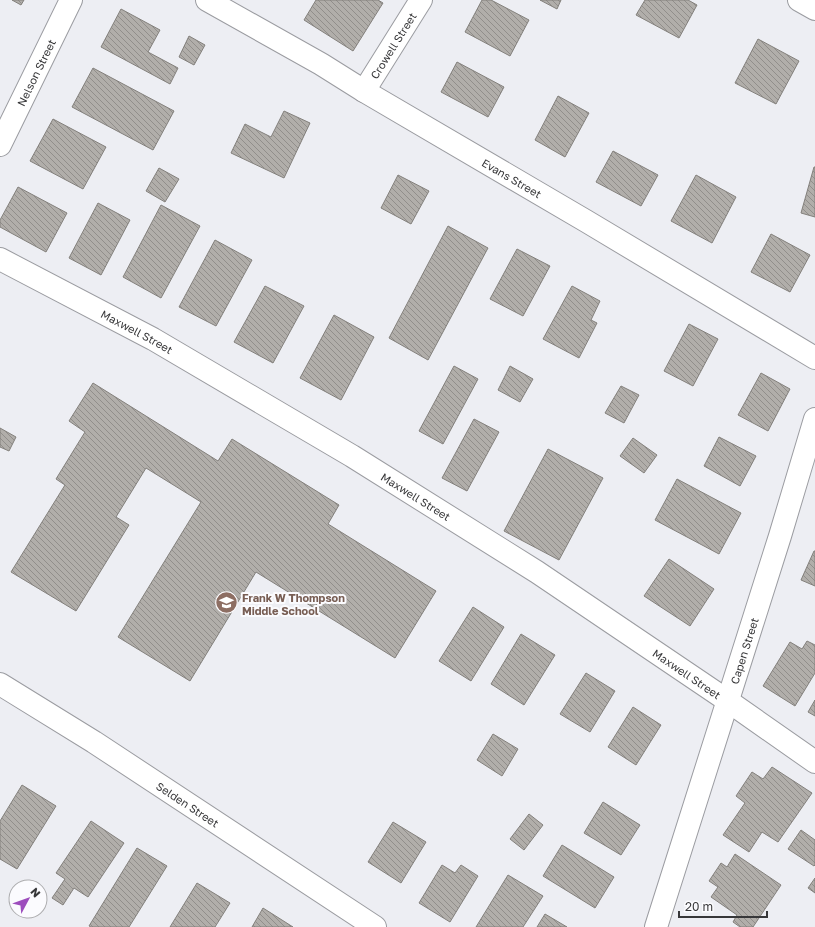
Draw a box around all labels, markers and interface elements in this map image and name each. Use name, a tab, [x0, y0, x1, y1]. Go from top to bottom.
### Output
street label: Crowell Street	[367, 10, 418, 81]
street label: Nelson Street	[14, 37, 57, 108]
street label: Evans Street	[480, 155, 544, 200]
street label: Maxwell Street	[99, 307, 175, 356]
street label: Maxwell Street	[379, 469, 453, 523]
school or university icon: Frank W Thompson Middle School	[214, 590, 240, 616]
place label: Frank W Thompson Middle School	[242, 591, 345, 617]
street label: Capen Street	[727, 616, 760, 685]
street label: Maxwell Street	[651, 646, 724, 701]
street label: Selden Street	[154, 779, 222, 829]
north arrow	[8, 879, 48, 919]
text: N	[28, 885, 44, 900]
scale bar	[679, 893, 767, 919]
text: 20 m	[685, 899, 713, 914]

